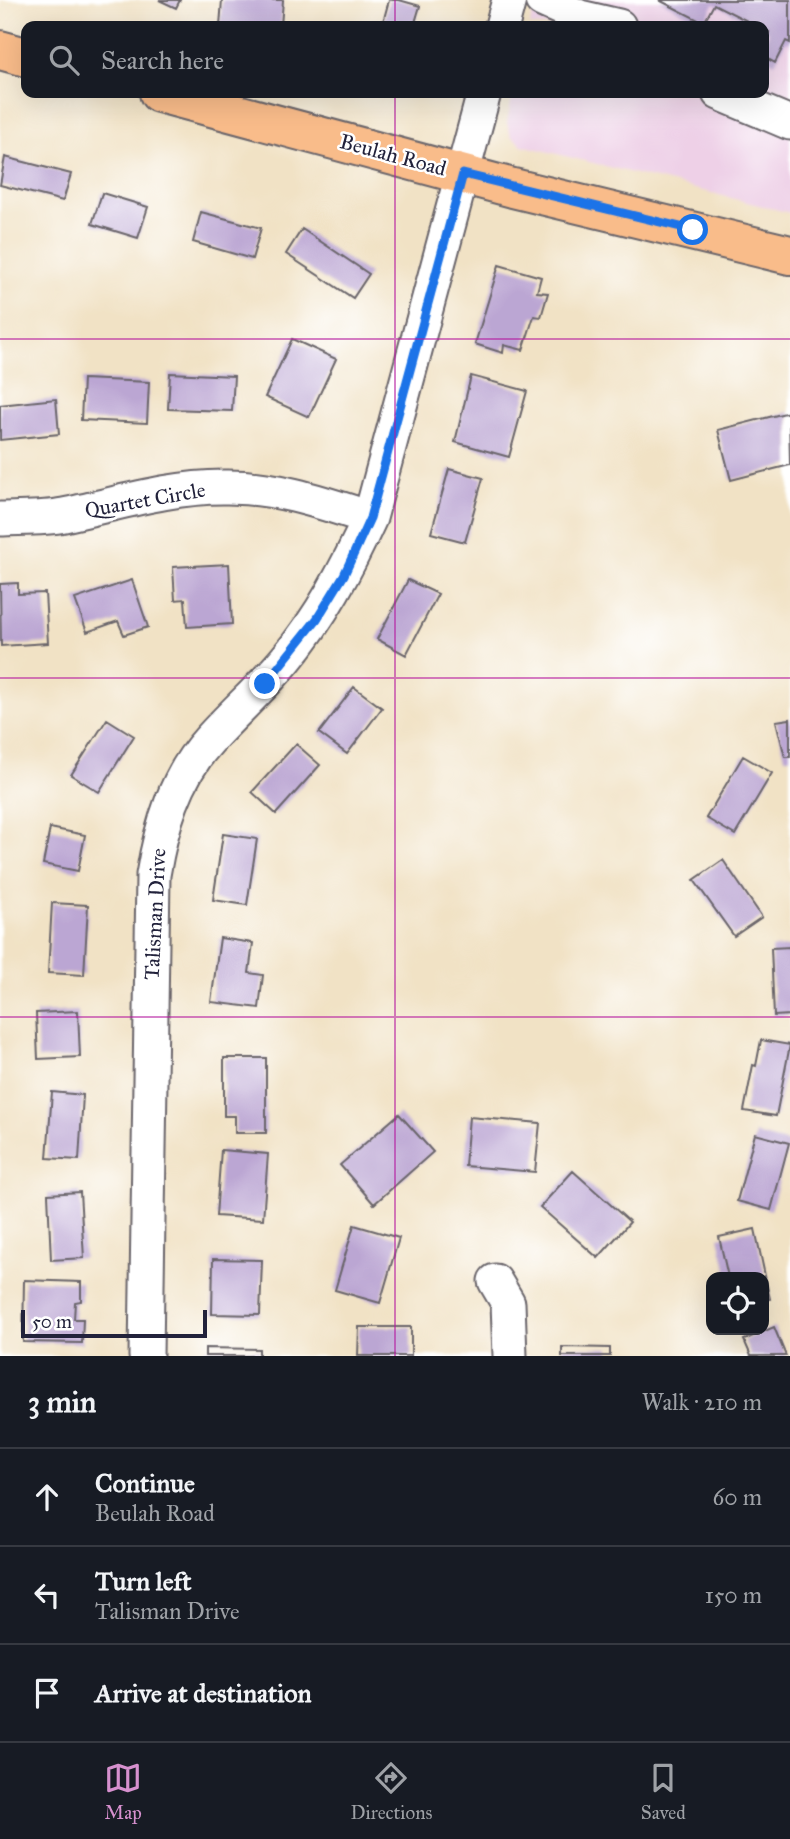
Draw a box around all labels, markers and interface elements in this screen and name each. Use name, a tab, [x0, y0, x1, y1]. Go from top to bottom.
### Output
search box	[21, 21, 769, 98]
icon: search	[45, 41, 83, 79]
text: Search here	[101, 44, 224, 76]
street label: Beulah Road	[337, 128, 450, 182]
route start	[677, 214, 708, 245]
street label: Quartet Circle	[83, 477, 208, 523]
route end	[249, 668, 280, 699]
street label: Talisman Drive	[139, 847, 171, 981]
map controls	[706, 1272, 769, 1335]
button: locate	[706, 1272, 769, 1335]
scale bar	[21, 1307, 206, 1339]
text: 50 m	[32, 1310, 72, 1333]
text: 3 min	[28, 1384, 96, 1420]
text: Walk · 210 m	[642, 1388, 762, 1416]
text: Continue	[95, 1467, 195, 1499]
icon: ahead	[28, 1478, 66, 1516]
text: 60 m	[713, 1483, 762, 1511]
text: Beulah Road	[95, 1499, 215, 1527]
text: Turn left	[95, 1565, 191, 1597]
icon: left	[28, 1576, 66, 1614]
text: 150 m	[705, 1581, 762, 1609]
text: Talisman Drive	[95, 1597, 240, 1625]
icon: arrive	[28, 1674, 66, 1712]
text: Arrive at destination	[95, 1677, 312, 1709]
tab: Map	[104, 1759, 142, 1824]
tab: Directions	[350, 1759, 432, 1824]
tab: Saved	[641, 1759, 686, 1824]

